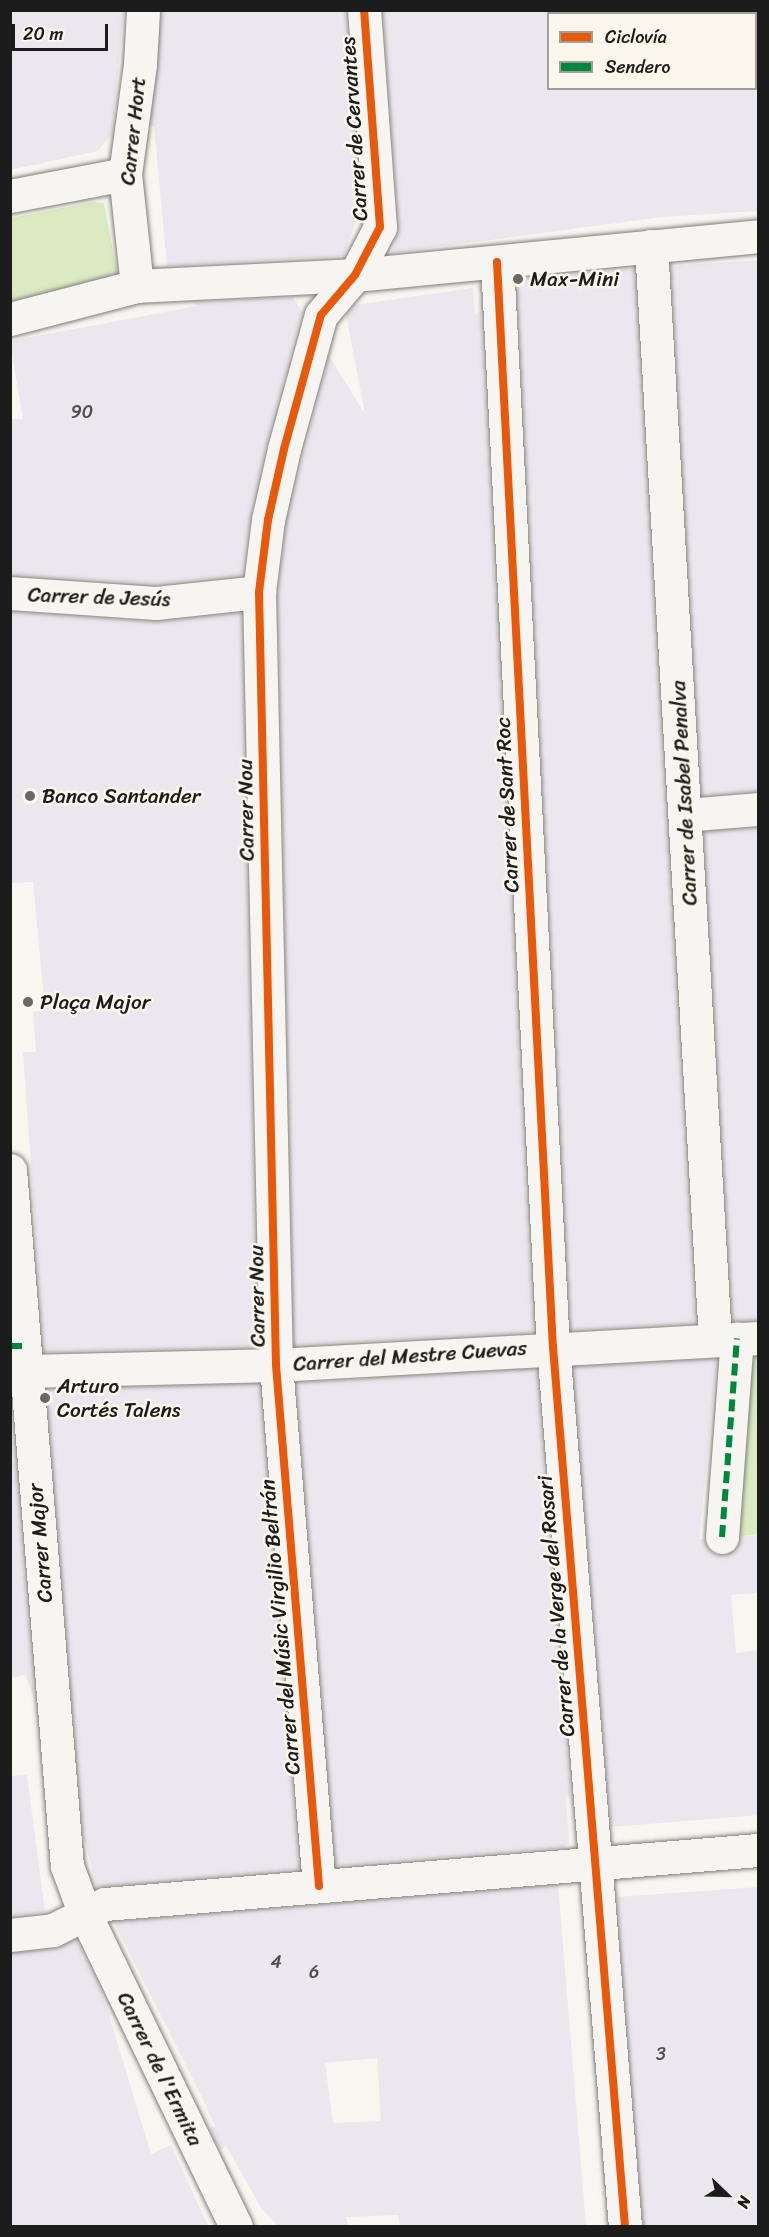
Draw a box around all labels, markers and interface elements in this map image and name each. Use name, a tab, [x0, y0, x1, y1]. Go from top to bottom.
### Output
scale bar	[15, 12, 111, 50]
legend	[547, 12, 757, 90]
text: 20 m	[23, 18, 63, 50]
text: Ciclovía	[605, 21, 667, 53]
street label: Carrer de Cervantes	[335, 35, 373, 223]
text: Sendero	[605, 51, 670, 83]
street label: Carrer Hort	[115, 75, 151, 187]
place label: Max-Mini	[530, 266, 619, 292]
marker: Max-Mini	[511, 272, 525, 286]
house number: 90	[71, 401, 93, 423]
street label: Carrer de Jesús	[26, 582, 172, 612]
street label: Carrer de Isabel Penalva	[665, 679, 703, 907]
street label: Carrer de Sant Roc	[490, 716, 524, 894]
street label: Carrer Nou	[233, 759, 259, 861]
place label: Banco Santander	[42, 783, 200, 809]
marker: Banco Santander	[23, 789, 37, 803]
place label: Plaça Major	[40, 989, 150, 1015]
marker: Plaça Major	[21, 995, 35, 1009]
street label: Carrer Nou	[244, 1245, 270, 1347]
street label: Carrer del Mestre Cuevas	[292, 1335, 528, 1377]
place label: Arturo Cortés Talens	[57, 1373, 180, 1423]
marker: Arturo Cortés Talens	[38, 1391, 52, 1405]
street label: Carrer de la Verge del Rosari	[532, 1474, 580, 1738]
street label: Carrer del Músic Virgilio Beltrán	[254, 1477, 306, 1777]
street label: Carrer Major	[22, 1482, 58, 1604]
house number: 4	[270, 1951, 282, 1973]
house number: 6	[309, 1961, 319, 1983]
street label: Carrer de l'Ermita	[112, 1988, 208, 2150]
house number: 3	[656, 2043, 666, 2065]
north arrow	[697, 2165, 757, 2225]
text: N	[729, 2191, 760, 2213]

